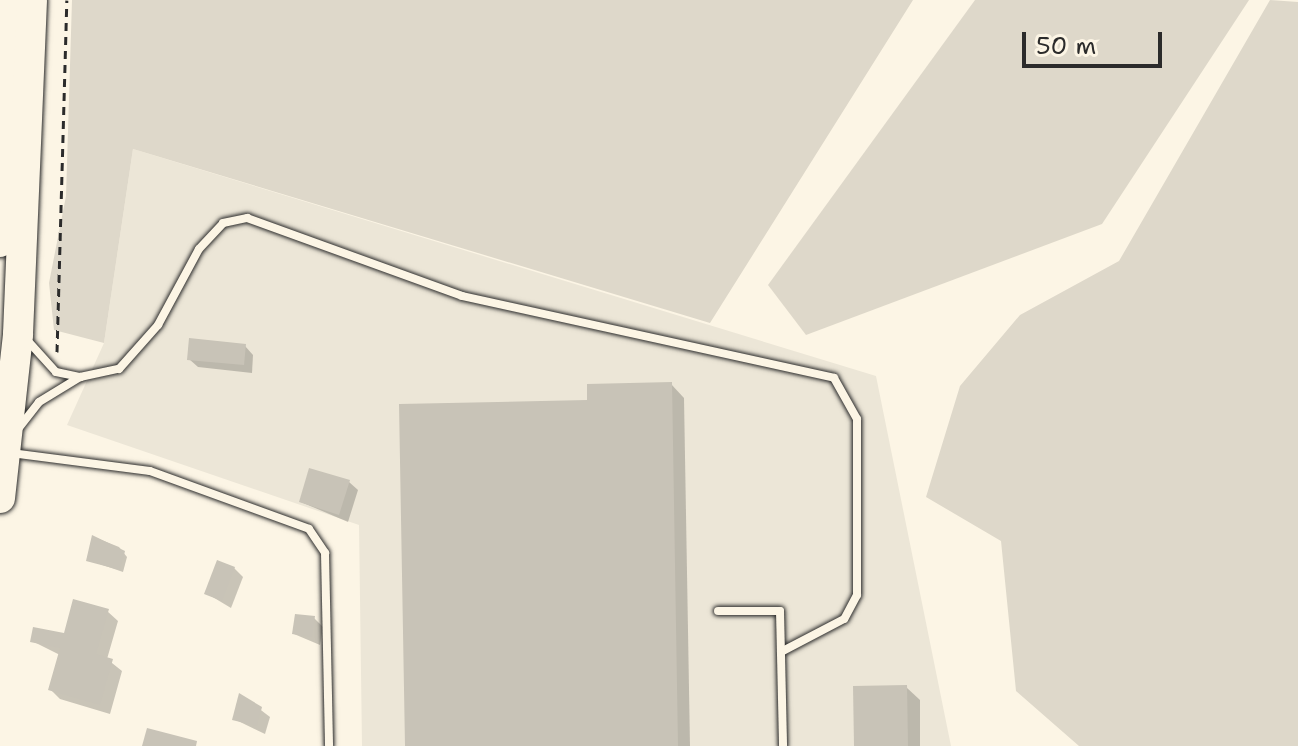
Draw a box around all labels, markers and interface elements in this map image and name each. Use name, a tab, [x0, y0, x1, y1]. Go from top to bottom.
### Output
scale bar	[1026, 16, 1166, 66]
text: 50 m	[1036, 30, 1096, 62]

